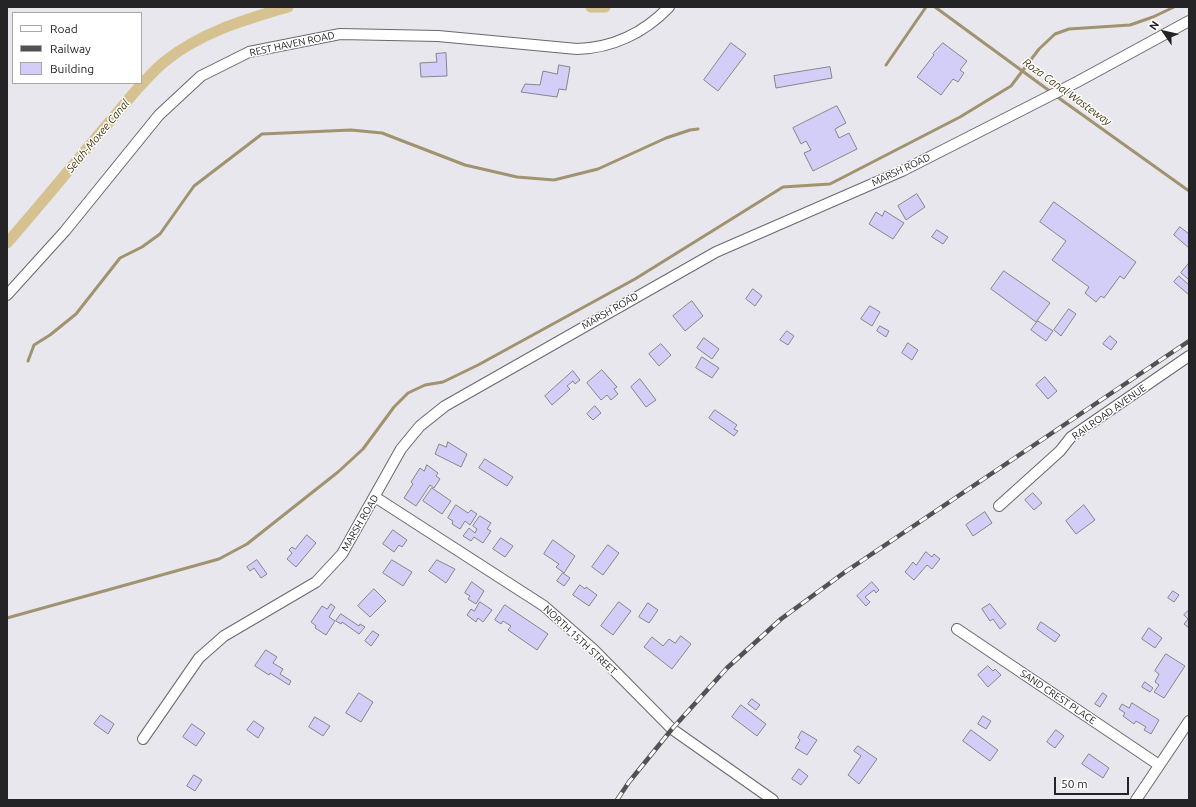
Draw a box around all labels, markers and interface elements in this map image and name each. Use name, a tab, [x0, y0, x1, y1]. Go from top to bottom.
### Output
legend	[12, 12, 142, 84]
north arrow	[1144, 12, 1184, 52]
text: N	[1147, 19, 1161, 32]
text: Road	[50, 22, 78, 35]
street label: REST HAVEN ROAD	[248, 29, 336, 59]
text: Railway	[50, 42, 91, 55]
water label: Roza Canal Wasteway	[1020, 56, 1114, 128]
text: Building	[50, 62, 94, 75]
water label: Selah-Moxee Canal	[64, 97, 132, 175]
street label: MARSH ROAD	[870, 151, 932, 189]
street label: MARSH ROAD	[580, 290, 640, 332]
street label: RAILROAD AVENUE	[1070, 382, 1148, 442]
street label: MARSH ROAD	[339, 493, 381, 553]
street label: NORTH 15TH STREET	[541, 603, 619, 677]
street label: SAND CREST PLACE	[1018, 667, 1098, 727]
scale bar	[1056, 769, 1131, 795]
text: 50 m	[1061, 777, 1088, 790]

